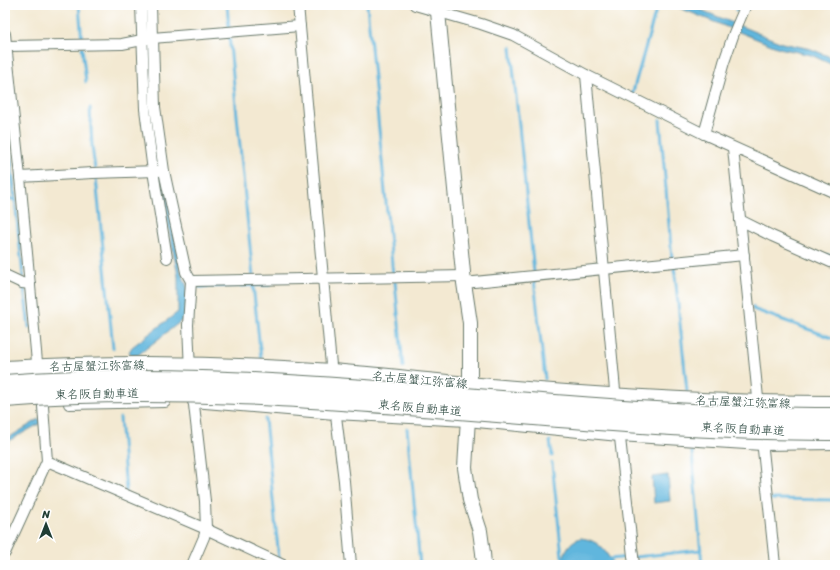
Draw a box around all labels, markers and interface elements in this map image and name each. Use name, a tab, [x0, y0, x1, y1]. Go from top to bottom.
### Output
street label: 名古屋蟹江弥富線	[49, 354, 145, 378]
street label: 名古屋蟹江弥富線	[371, 365, 469, 395]
street label: 東名阪自動車道	[55, 382, 139, 406]
street label: 名古屋蟹江弥富線	[695, 389, 791, 415]
street label: 東名阪自動車道	[377, 393, 463, 423]
street label: 東名阪自動車道	[700, 416, 786, 442]
north arrow	[26, 504, 66, 544]
text: N	[41, 505, 50, 524]

